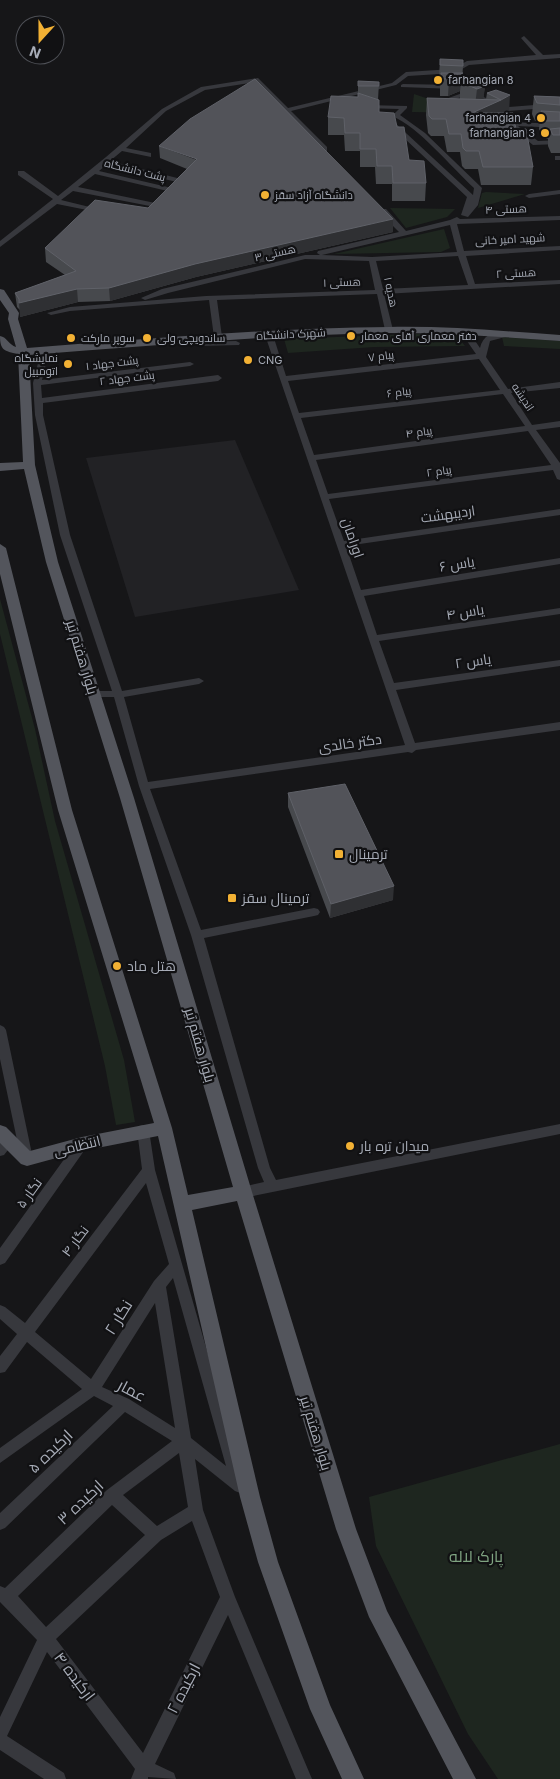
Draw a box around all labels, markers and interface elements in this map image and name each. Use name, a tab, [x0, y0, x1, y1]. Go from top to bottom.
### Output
north arrow	[15, 15, 65, 65]
text: N	[27, 43, 43, 62]
place label: farhangian 8	[448, 73, 514, 87]
marker: farhangian 8	[432, 74, 444, 86]
place label: farhangian 4	[465, 111, 531, 125]
marker: farhangian 4	[535, 112, 547, 124]
place label: farhangian 3	[469, 126, 535, 140]
marker: farhangian 3	[539, 127, 551, 139]
street label: پشت دانشگاه	[103, 156, 167, 184]
place label: دانشگاه آزاد سقز	[274, 188, 353, 202]
marker: دانشگاه آزاد سقز	[259, 189, 271, 201]
street label: هستی ۴	[485, 201, 527, 217]
street label: شهید امیر خانی	[475, 230, 545, 248]
street label: هستی ۳	[253, 241, 297, 265]
street label: هستی ۲	[496, 265, 536, 281]
street label: هستی ۱	[323, 274, 361, 290]
street label: هدیه ۱	[381, 276, 401, 308]
street label: شهرک دانشگاه	[256, 325, 326, 343]
place label: دفتر معماری آقای معمار	[360, 329, 477, 343]
marker: دفتر معماری آقای معمار	[345, 330, 357, 342]
place label: سوپر مارکت	[81, 331, 135, 345]
place label: ساندویچی ولی	[157, 331, 225, 345]
marker: سوپر مارکت	[65, 332, 77, 344]
marker: ساندویچی ولی	[141, 332, 153, 344]
street label: پیام ۷	[367, 347, 395, 366]
place label: نمایشگاه اتومبیل	[15, 351, 58, 378]
street label: پشت جهاد ۱	[85, 353, 139, 373]
place label: CNG	[258, 353, 283, 367]
marker: CNG	[242, 354, 254, 366]
marker: نمایشگاه اتومبیل	[62, 358, 74, 370]
street label: پشت جهاد ۲	[99, 368, 155, 388]
street label: اندیشه	[509, 380, 537, 414]
street label: پیام ۶	[386, 384, 412, 401]
street label: پیام ۴	[405, 423, 433, 442]
street label: پیام ۲	[426, 462, 453, 481]
street label: اردیبهشت	[420, 501, 476, 526]
street label: اورامان	[339, 516, 368, 560]
street label: یاس ۶	[438, 552, 476, 575]
street label: یاس ۴	[445, 600, 485, 623]
street label: بلوار هفتم تیر	[61, 617, 102, 697]
street label: یاس ۲	[454, 650, 492, 671]
street label: دکتر خالدی	[317, 730, 383, 755]
place label: ترمینال	[349, 845, 388, 863]
marker: ترمینال	[333, 848, 345, 860]
place label: ترمینال سقز	[241, 889, 310, 907]
marker: ترمینال سقز	[226, 892, 238, 904]
place label: هتل ماد	[127, 957, 176, 974]
marker: هتل ماد	[111, 960, 123, 972]
street label: بلوار هفتم تیر	[180, 1005, 219, 1085]
street label: انتظامی	[52, 1132, 102, 1160]
place label: میدان تره بار	[359, 1137, 429, 1154]
marker: میدان تره بار	[344, 1140, 356, 1152]
street label: نگار ۵	[12, 1174, 45, 1211]
street label: نگار ۴	[57, 1222, 92, 1260]
street label: نگار ۲	[100, 1296, 136, 1338]
street label: عمار	[114, 1374, 150, 1406]
street label: بلوار هفتم تیر	[295, 1393, 336, 1473]
street label: ارکیده ۵	[23, 1425, 77, 1477]
street label: ارکیده ۳	[53, 1475, 107, 1529]
park label: پارک لاله	[449, 1546, 504, 1568]
street label: ارکیده ۴	[50, 1648, 100, 1704]
street label: ارکیده ۲	[162, 1659, 204, 1717]

